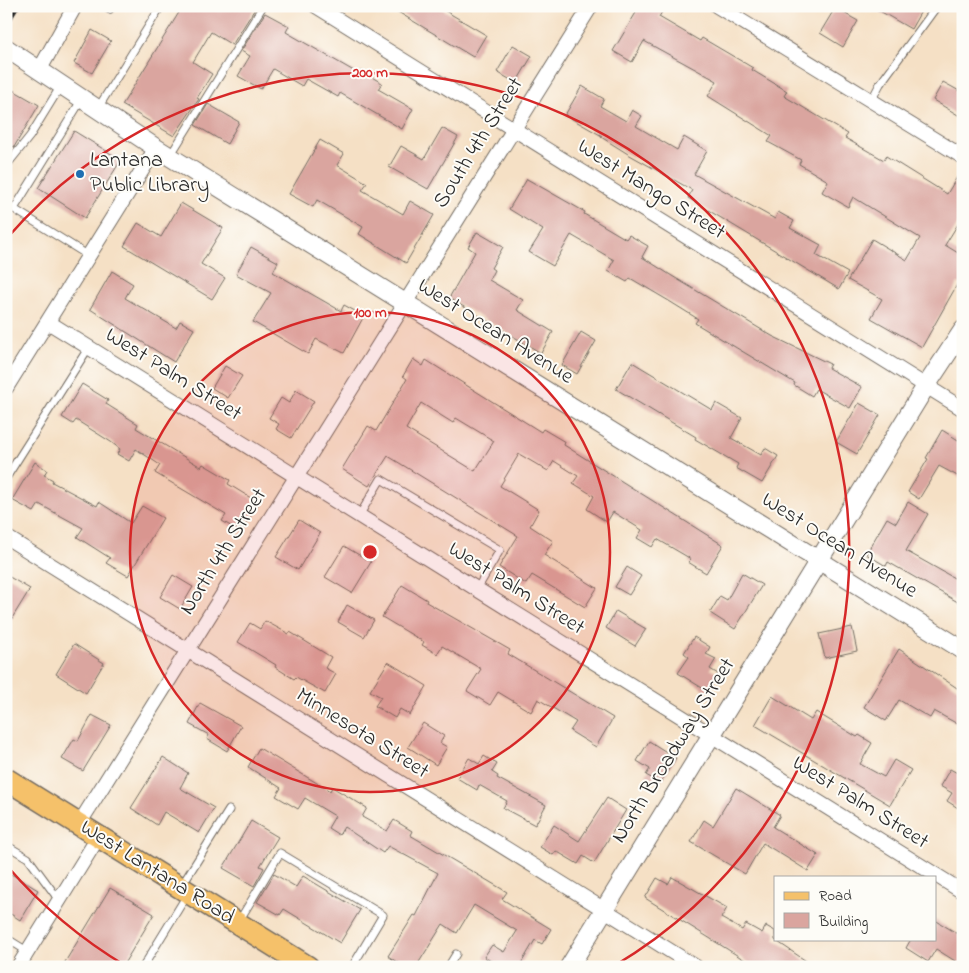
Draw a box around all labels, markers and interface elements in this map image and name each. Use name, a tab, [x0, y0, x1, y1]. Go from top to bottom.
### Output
text: 200 m	[351, 62, 388, 84]
street label: South 4th Street	[426, 71, 532, 215]
street label: West Mango Street	[570, 132, 732, 250]
place label: Lantana Public Library	[90, 145, 209, 203]
marker: Lantana Public Library	[74, 168, 86, 180]
street label: West Ocean Avenue	[411, 271, 580, 393]
text: 100 m	[353, 302, 387, 324]
street label: West Palm Street	[98, 320, 248, 430]
street label: North 4th Street	[172, 482, 276, 622]
street label: West Ocean Avenue	[755, 485, 924, 607]
street label: West Palm Street	[441, 534, 591, 644]
centre of rings	[361, 543, 379, 561]
street label: North Broadway Street	[604, 652, 745, 850]
street label: Minnesota Street	[289, 680, 435, 788]
street label: West Palm Street	[785, 748, 935, 858]
street label: West Lantana Road	[73, 812, 241, 934]
legend	[774, 876, 936, 940]
text: Road	[819, 885, 852, 907]
text: Building	[818, 911, 868, 934]

